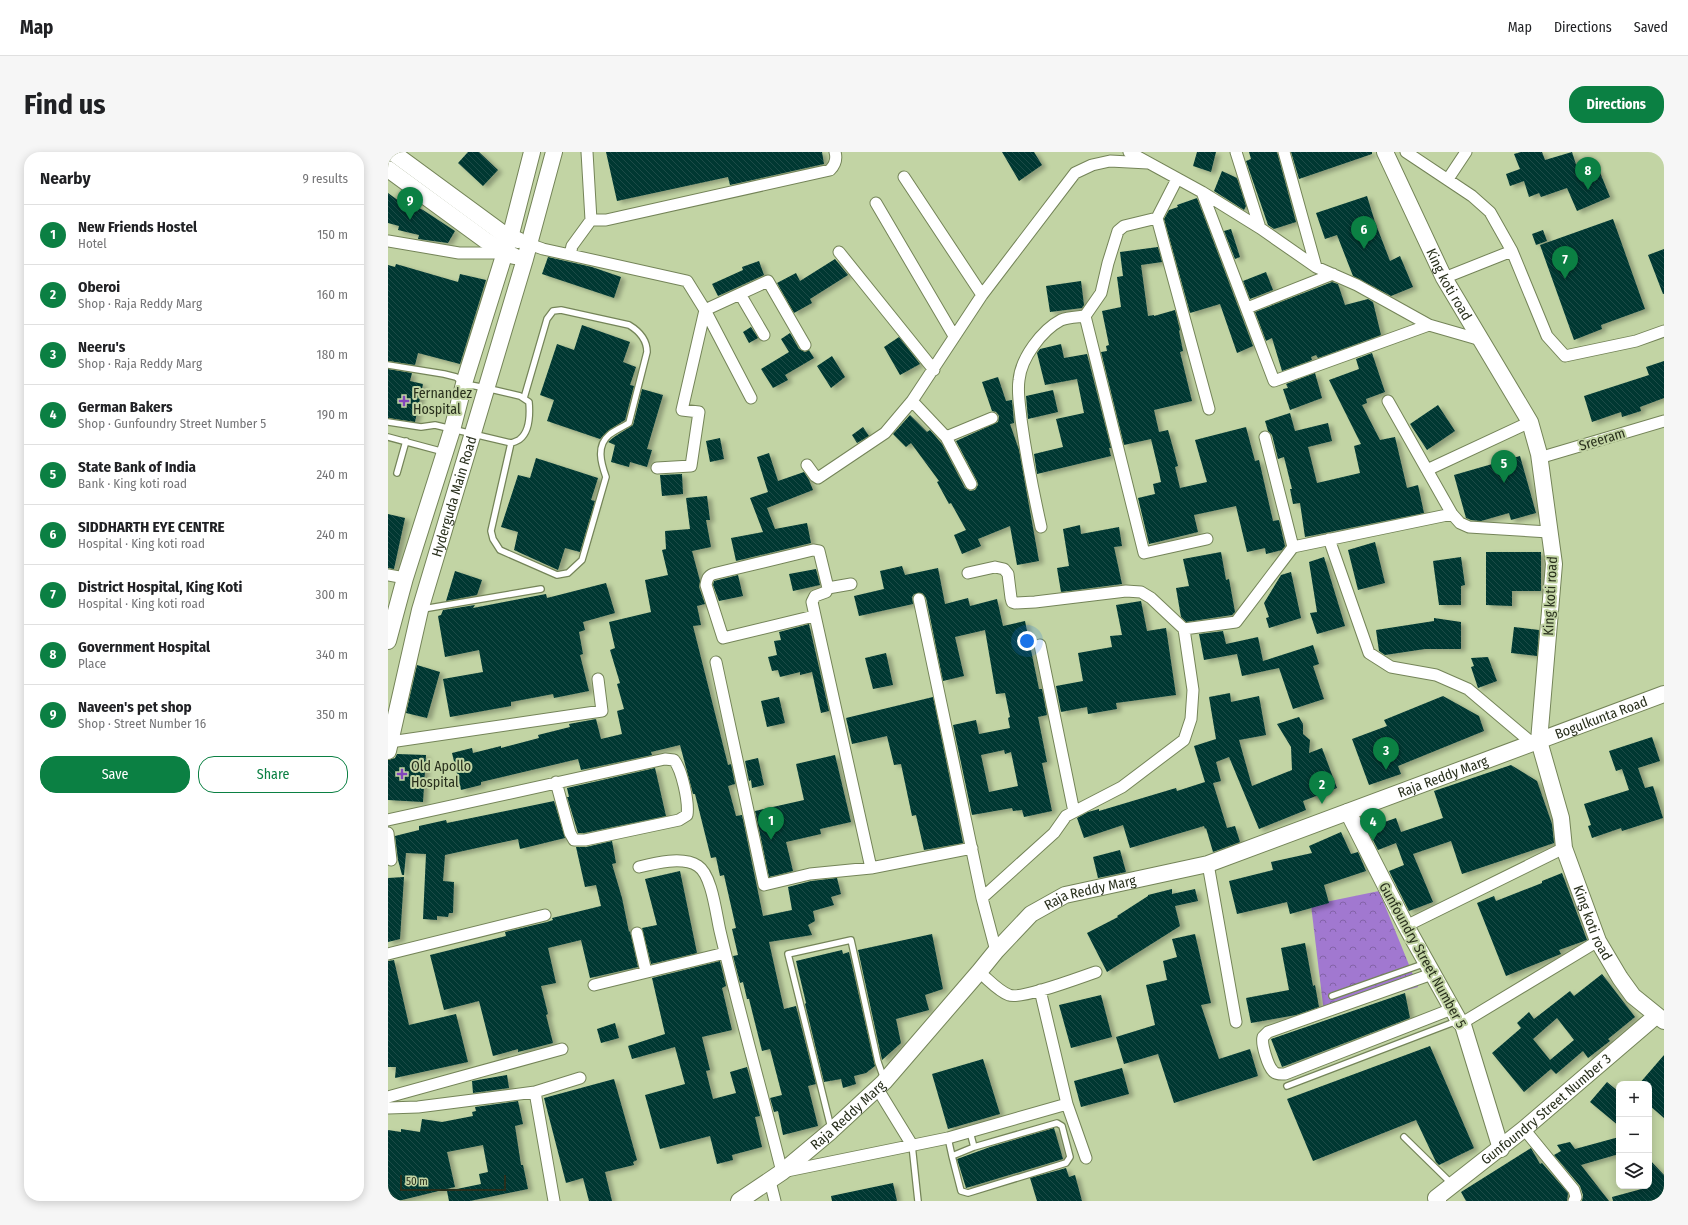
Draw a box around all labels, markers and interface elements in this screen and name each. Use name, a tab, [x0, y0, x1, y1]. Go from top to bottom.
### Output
text: Map	[20, 16, 53, 39]
text: Map	[1508, 19, 1532, 36]
text: Directions	[1554, 19, 1612, 36]
text: Saved	[1634, 19, 1668, 36]
button: Directions	[1569, 86, 1664, 123]
text: Find us	[24, 88, 106, 121]
pin: 8	[1575, 157, 1601, 190]
text: Nearby	[40, 168, 91, 189]
text: 9 results	[302, 171, 348, 186]
pin: 9	[397, 187, 423, 220]
pin: 6	[1351, 216, 1377, 249]
text: New Friends Hostel	[78, 218, 197, 236]
text: 1	[50, 227, 56, 242]
text: 150 m	[317, 227, 348, 242]
text: Hotel	[78, 236, 107, 251]
street label: King koti road	[1422, 246, 1475, 324]
pin: 7	[1552, 246, 1578, 279]
text: Oberoi	[78, 278, 120, 296]
text: 2	[50, 287, 56, 302]
text: 160 m	[317, 287, 348, 302]
text: Shop · Raja Reddy Marg	[78, 296, 202, 311]
text: Neeru's	[78, 338, 125, 356]
text: 3	[50, 347, 56, 362]
text: 180 m	[317, 347, 348, 362]
text: Shop · Raja Reddy Marg	[78, 356, 202, 371]
place label: Fernandez Hospital	[413, 385, 472, 418]
marker: Fernandez Hospital	[398, 395, 410, 407]
text: German Bakers	[78, 398, 173, 416]
text: 4	[50, 407, 56, 422]
text: 190 m	[317, 407, 348, 422]
text: Shop · Gunfoundry Street Number 5	[78, 416, 266, 431]
street label: Sreeram	[1577, 424, 1627, 455]
street label: Hyderguda Main Road	[428, 434, 481, 559]
pin: 5	[1491, 450, 1517, 483]
text: State Bank of India	[78, 458, 196, 476]
text: 5	[50, 467, 56, 482]
text: 240 m	[316, 467, 348, 482]
text: Bank · King koti road	[78, 476, 187, 491]
text: SIDDHARTH EYE CENTRE	[78, 518, 225, 536]
text: 6	[50, 527, 56, 542]
text: 240 m	[316, 527, 348, 542]
text: Hospital · King koti road	[78, 536, 205, 551]
street label: King koti road	[1540, 556, 1561, 636]
text: District Hospital, King Koti	[78, 578, 242, 596]
text: 7	[50, 587, 56, 602]
text: 300 m	[316, 587, 348, 602]
text: Hospital · King koti road	[78, 596, 205, 611]
your location	[1017, 631, 1037, 651]
text: Government Hospital	[78, 638, 210, 656]
text: 8	[50, 647, 56, 662]
text: 340 m	[316, 647, 348, 662]
text: Place	[78, 656, 106, 671]
street label: Bogulkunta Road	[1553, 693, 1650, 743]
text: Naveen's pet shop	[78, 698, 192, 716]
text: 9	[50, 707, 56, 722]
text: 350 m	[316, 707, 348, 722]
text: Shop · Street Number 16	[78, 716, 206, 731]
pin: 3	[1373, 737, 1399, 770]
street label: Raja Reddy Marg	[1395, 752, 1491, 802]
button: Save	[40, 756, 190, 793]
button: Share	[198, 756, 348, 793]
place label: Old Apollo Hospital	[411, 758, 471, 791]
marker: Old Apollo Hospital	[396, 768, 408, 780]
pin: 2	[1309, 771, 1335, 804]
pin: 1	[758, 807, 784, 840]
pin: 4	[1360, 808, 1386, 841]
street label: Raja Reddy Marg	[1041, 872, 1138, 914]
street label: Gunfoundry Street Number 5	[1375, 879, 1470, 1031]
street label: King koti road	[1569, 883, 1615, 963]
street label: Gunfoundry Street Number 3	[1478, 1050, 1615, 1168]
street label: Raja Reddy Marg	[807, 1077, 889, 1153]
map controls	[1616, 1081, 1652, 1189]
button: +	[1616, 1081, 1652, 1117]
button: −	[1616, 1117, 1652, 1153]
button: layers	[1616, 1153, 1652, 1189]
scale bar	[400, 1173, 506, 1192]
text: 50 m	[406, 1175, 428, 1188]

